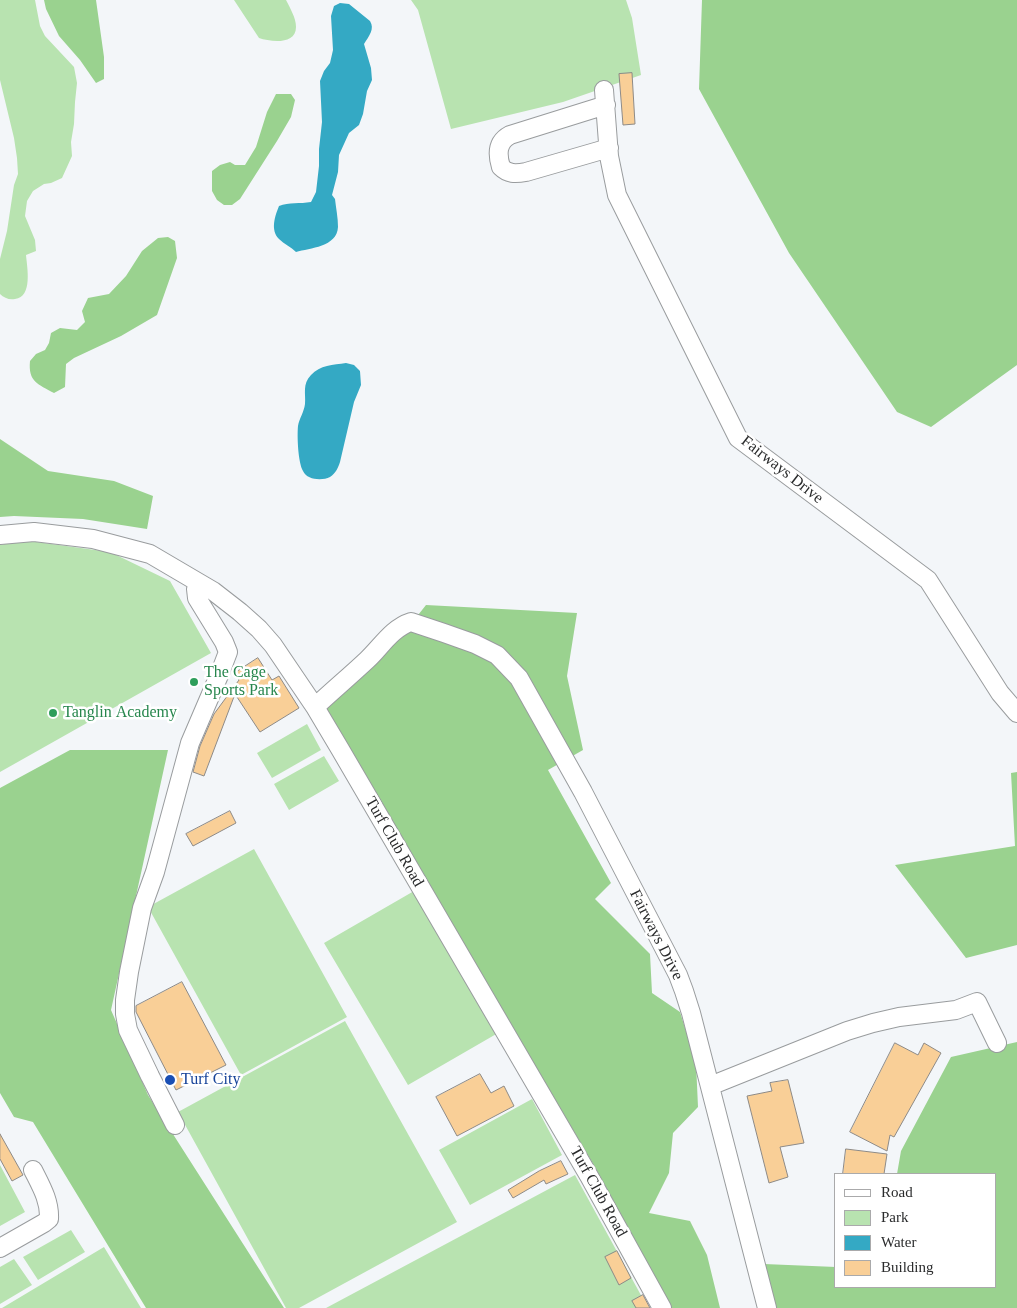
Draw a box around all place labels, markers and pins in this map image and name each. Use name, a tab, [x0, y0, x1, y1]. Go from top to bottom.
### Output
place label: The Cage Sports Park	[204, 663, 278, 701]
marker: The Cage Sports Park	[188, 676, 200, 688]
place label: Tanglin Academy	[63, 703, 177, 723]
marker: Tanglin Academy	[47, 707, 59, 719]
place label: Turf City	[181, 1070, 240, 1090]
marker: Turf City	[163, 1073, 177, 1087]

